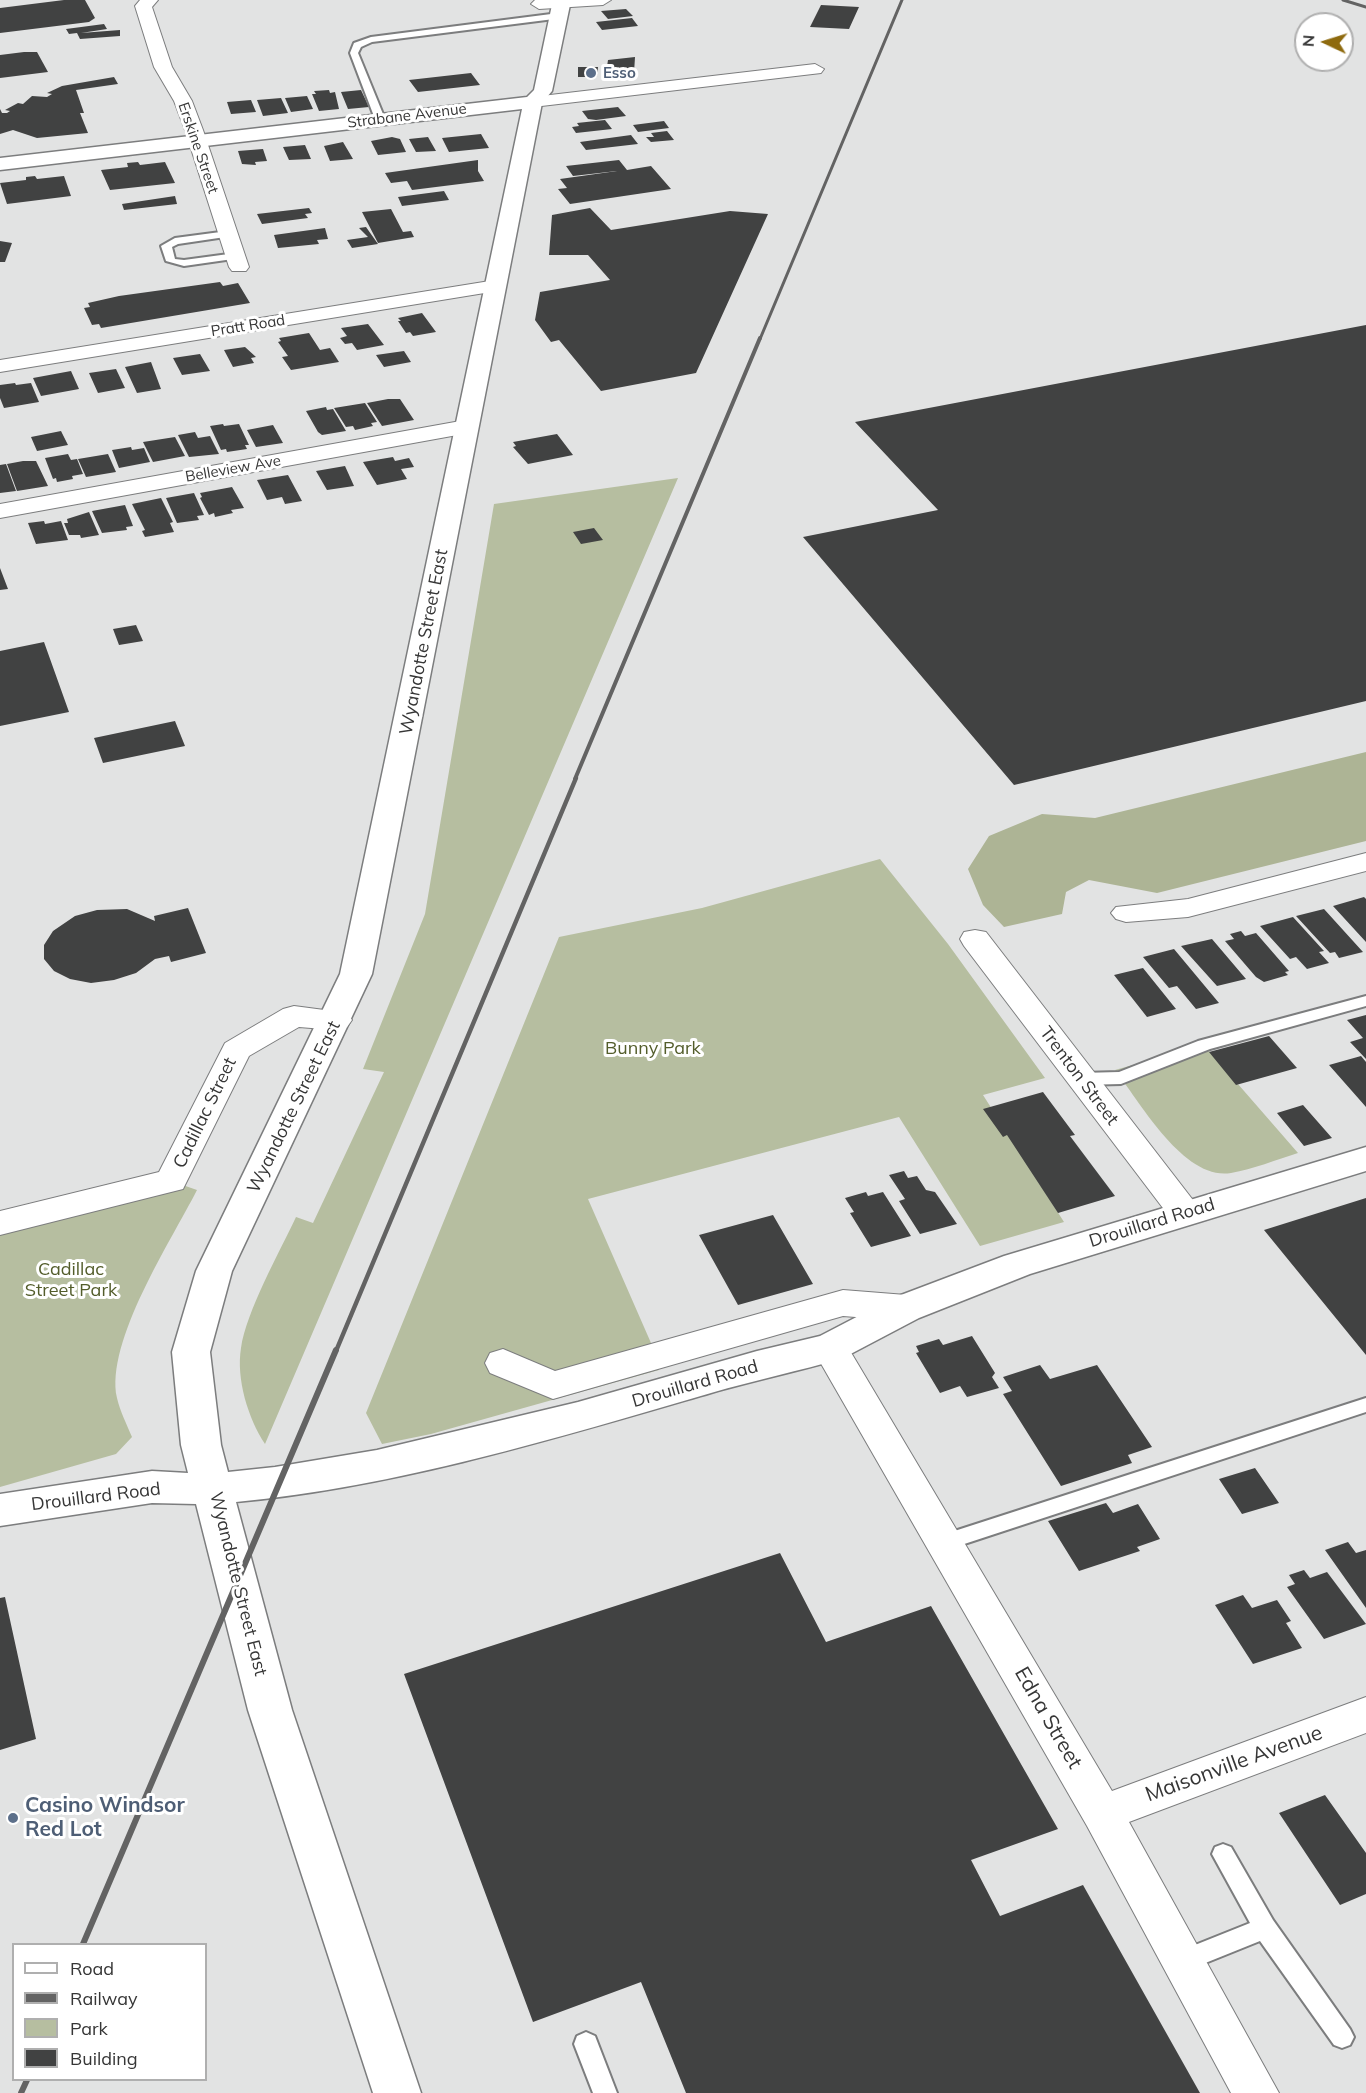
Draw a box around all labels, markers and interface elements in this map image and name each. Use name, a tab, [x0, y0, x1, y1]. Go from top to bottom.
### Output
north arrow	[1294, 12, 1354, 72]
text: N	[1298, 34, 1318, 48]
place label: Esso	[603, 64, 636, 82]
marker: Esso	[584, 66, 598, 80]
street label: Erskine Street	[174, 100, 222, 196]
street label: Strabane Avenue	[346, 100, 468, 132]
street label: Pratt Road	[210, 311, 286, 341]
street label: Belleview Ave	[184, 452, 282, 486]
street label: Wyandotte Street East	[395, 547, 453, 737]
street label: Wyandotte Street East	[243, 1017, 345, 1197]
street label: Trenton Street	[1035, 1022, 1123, 1130]
park label: Bunny Park	[605, 1038, 701, 1060]
street label: Cadillac Street	[169, 1054, 241, 1172]
street label: Drouillard Road	[1087, 1194, 1217, 1252]
park label: Cadillac Street Park	[25, 1259, 117, 1302]
street label: Drouillard Road	[629, 1356, 761, 1412]
street label: Drouillard Road	[30, 1478, 162, 1516]
street label: Wyandotte Street East	[205, 1490, 271, 1678]
street label: Edna Street	[1009, 1663, 1087, 1773]
street label: Maisonville Avenue	[1142, 1720, 1326, 1808]
place label: Casino Windsor Red Lot	[25, 1793, 185, 1843]
marker: Casino Windsor Red Lot	[6, 1811, 20, 1825]
legend	[12, 1943, 207, 2081]
text: Road	[70, 1957, 114, 1980]
text: Railway	[70, 1987, 138, 2010]
text: Park	[70, 2017, 108, 2040]
text: Building	[70, 2047, 138, 2070]

